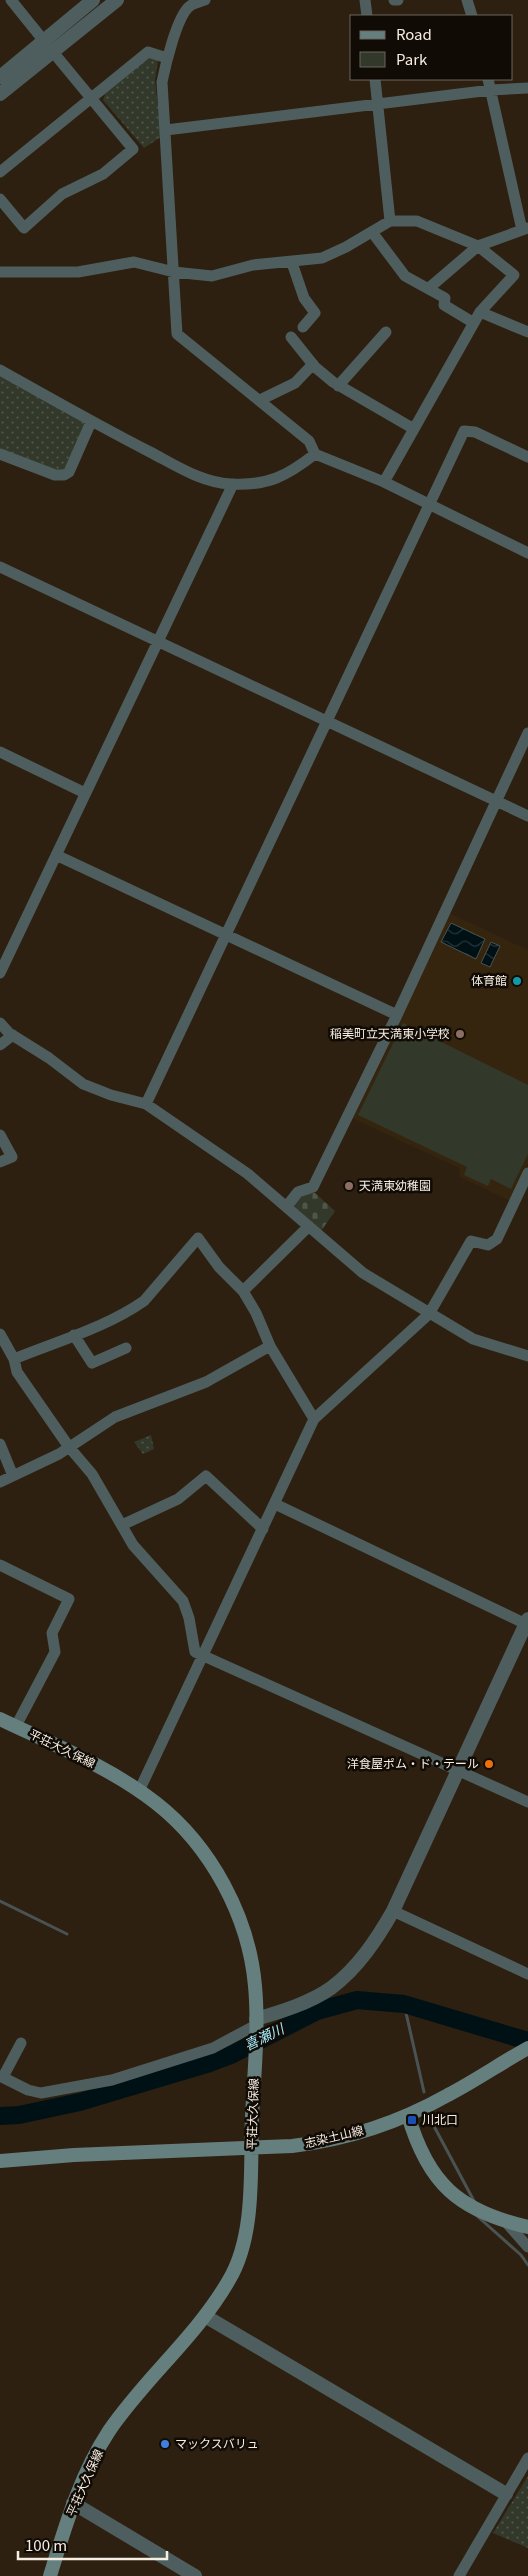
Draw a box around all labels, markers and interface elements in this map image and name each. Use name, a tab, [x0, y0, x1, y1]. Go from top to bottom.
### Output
legend	[350, 15, 513, 80]
text: Road	[396, 23, 432, 44]
text: Park	[396, 48, 428, 69]
place label: 体育館	[471, 971, 507, 988]
marker: 体育館	[511, 975, 523, 987]
place label: 稲美町立天満東小学校	[330, 1024, 450, 1041]
marker: 稲美町立天満東小学校	[454, 1028, 466, 1040]
place label: 天満東幼稚園	[359, 1176, 431, 1193]
marker: 天満東幼稚園	[343, 1180, 355, 1192]
street label: 平荘大久保線	[27, 1724, 99, 1771]
place label: 洋食屋ポム・ド・テール	[347, 1754, 479, 1771]
marker: 洋食屋ポム・ド・テール	[483, 1758, 495, 1770]
water label: 喜瀬川	[240, 2017, 289, 2054]
street label: 平荘大久保線	[242, 2078, 261, 2150]
place label: 川北口	[422, 2110, 458, 2127]
marker: 川北口	[406, 2114, 418, 2126]
street label: 志染土山線	[303, 2121, 365, 2151]
place label: マックスバリュ	[175, 2434, 259, 2451]
marker: マックスバリュ	[159, 2438, 171, 2450]
street label: 平荘大久保線	[61, 2446, 106, 2519]
scale bar	[18, 2528, 166, 2560]
text: 100 m	[25, 2534, 67, 2555]

